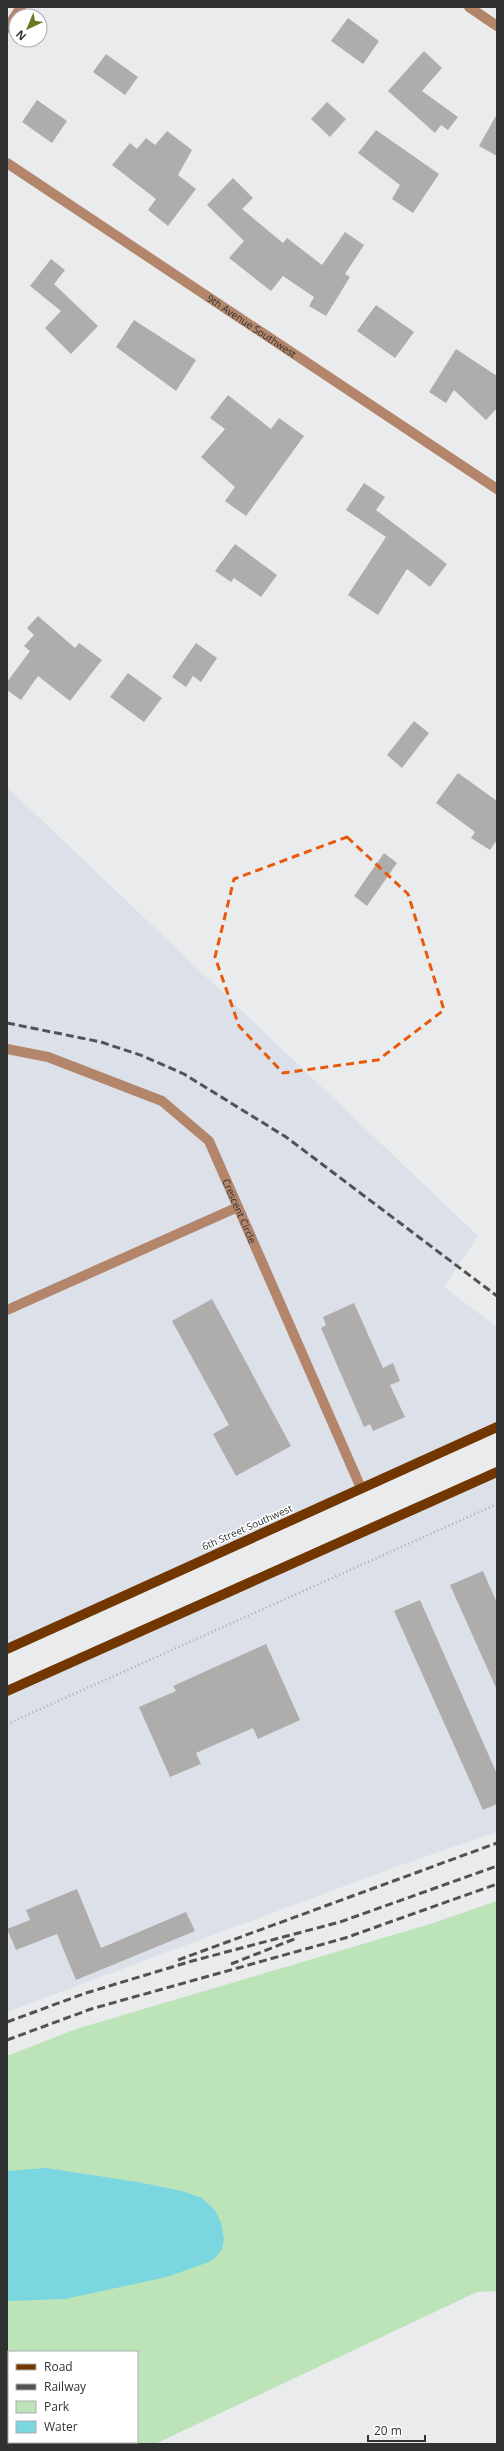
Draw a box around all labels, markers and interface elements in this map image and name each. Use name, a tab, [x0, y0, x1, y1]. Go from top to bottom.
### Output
north arrow	[8, 8, 48, 48]
text: N	[12, 27, 29, 44]
street label: 9th Avenue Southwest	[204, 291, 300, 361]
street label: Crescent Circle	[219, 1176, 260, 1246]
street label: 6th Street Southwest	[200, 1501, 295, 1553]
legend	[8, 2351, 138, 2443]
text: Road	[44, 2358, 73, 2375]
text: Railway	[44, 2378, 87, 2395]
text: Park	[44, 2398, 70, 2415]
scale bar	[368, 2417, 425, 2443]
text: Water	[44, 2418, 78, 2435]
text: 20 m	[374, 2422, 402, 2439]

